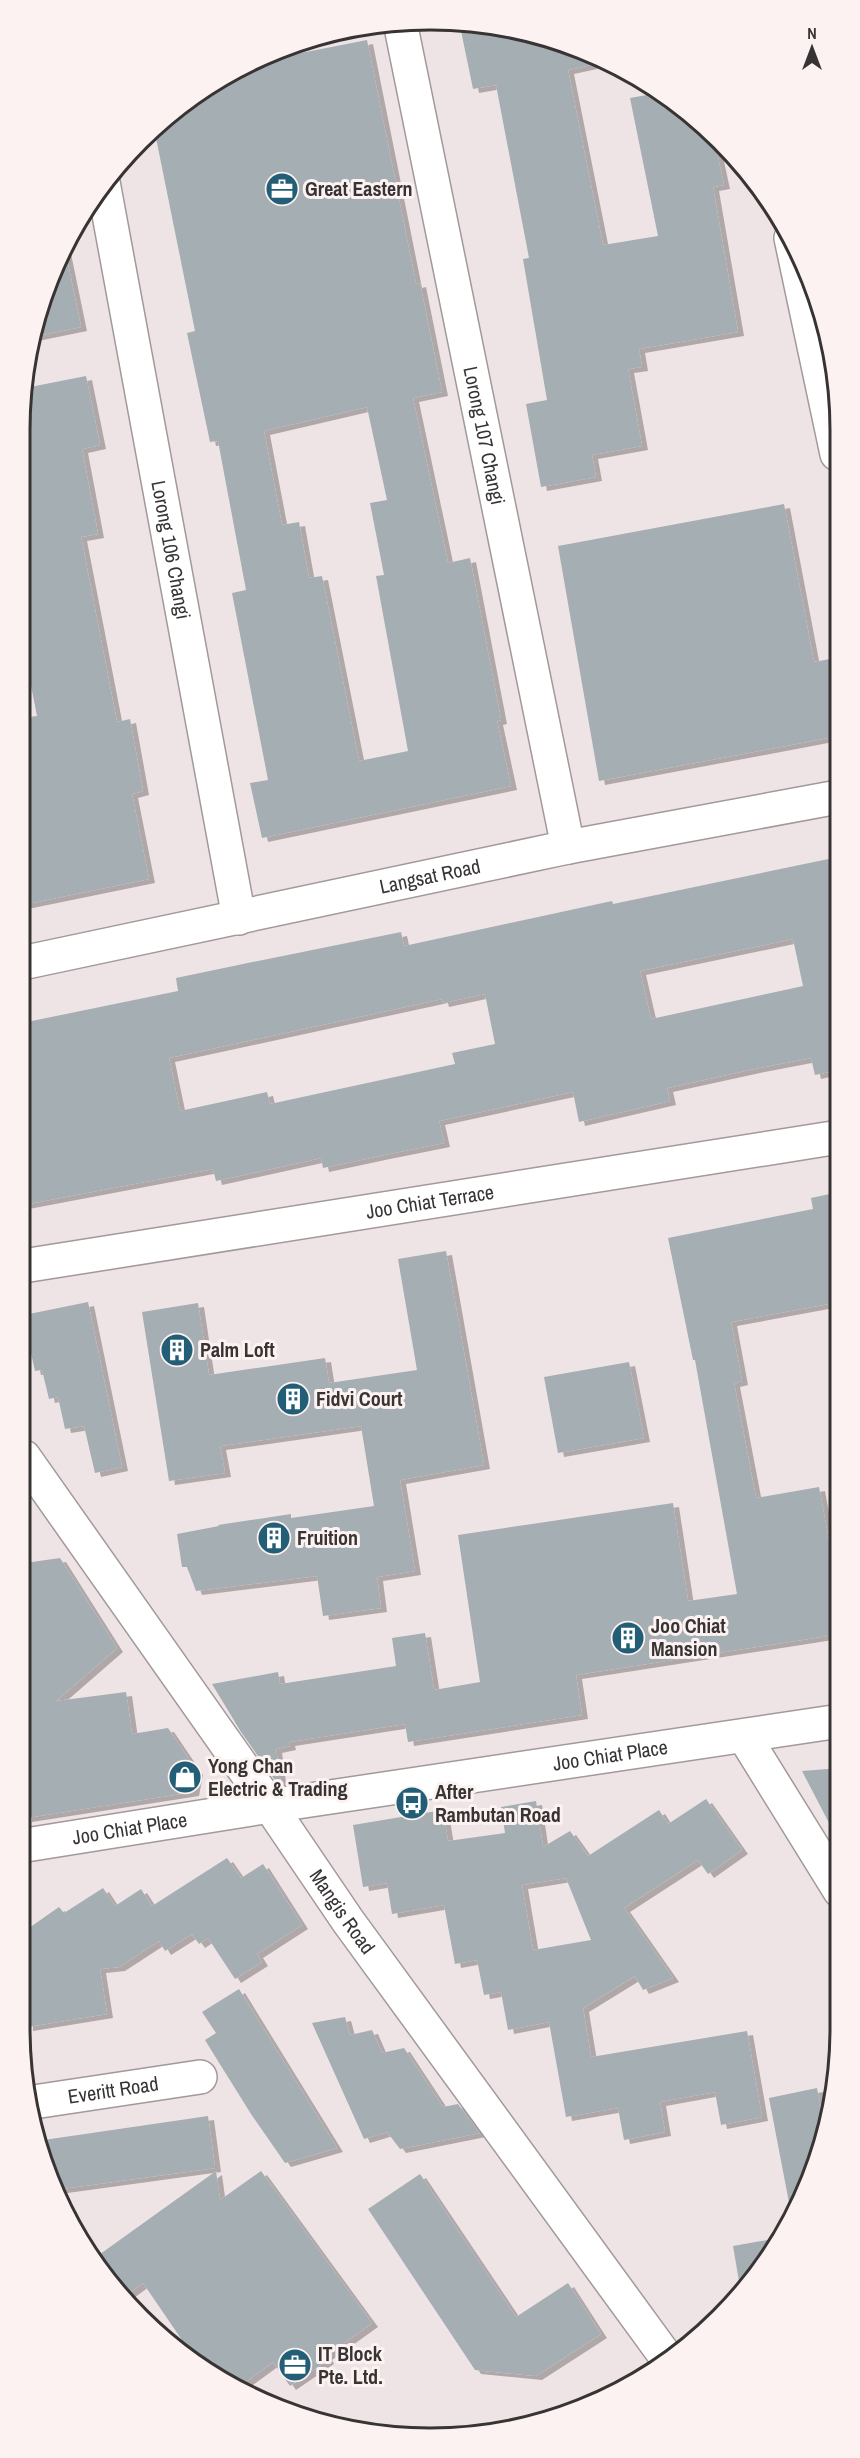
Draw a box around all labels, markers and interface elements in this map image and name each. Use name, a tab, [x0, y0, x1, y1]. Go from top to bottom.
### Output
north arrow	[782, 18, 842, 78]
text: N	[807, 22, 817, 44]
office icon: Great Eastern	[264, 171, 300, 207]
place label: Great Eastern	[305, 175, 413, 202]
street label: Lorong 107 Changi	[457, 364, 512, 507]
street label: Lorong 106 Changi	[145, 478, 197, 621]
street label: Langsat Road	[377, 852, 483, 900]
street label: Joo Chiat Terrace	[364, 1178, 496, 1225]
building icon: Palm Loft	[159, 1332, 195, 1368]
place label: Palm Loft	[200, 1336, 275, 1363]
building icon: Fidvi Court	[275, 1381, 311, 1417]
place label: Fidvi Court	[316, 1385, 403, 1412]
building icon: Fruition	[256, 1520, 292, 1556]
place label: Fruition	[297, 1524, 358, 1551]
place label: Joo Chiat Mansion	[651, 1612, 726, 1662]
building icon: Joo Chiat Mansion	[610, 1620, 646, 1656]
street label: Joo Chiat Place	[551, 1733, 669, 1777]
place label: Yong Chan Electric & Trading	[208, 1752, 347, 1802]
shop icon: Yong Chan Electric & Trading	[167, 1759, 203, 1795]
place label: After Rambutan Road	[435, 1778, 561, 1828]
bus stop icon: After Rambutan Road	[394, 1785, 430, 1821]
street label: Joo Chiat Place	[70, 1805, 189, 1850]
street label: Mangis Road	[304, 1864, 382, 1959]
street label: Everitt Road	[66, 2069, 160, 2110]
place label: IT Block Pte. Ltd.	[318, 2340, 383, 2390]
office icon: IT Block Pte. Ltd.	[277, 2347, 313, 2383]

